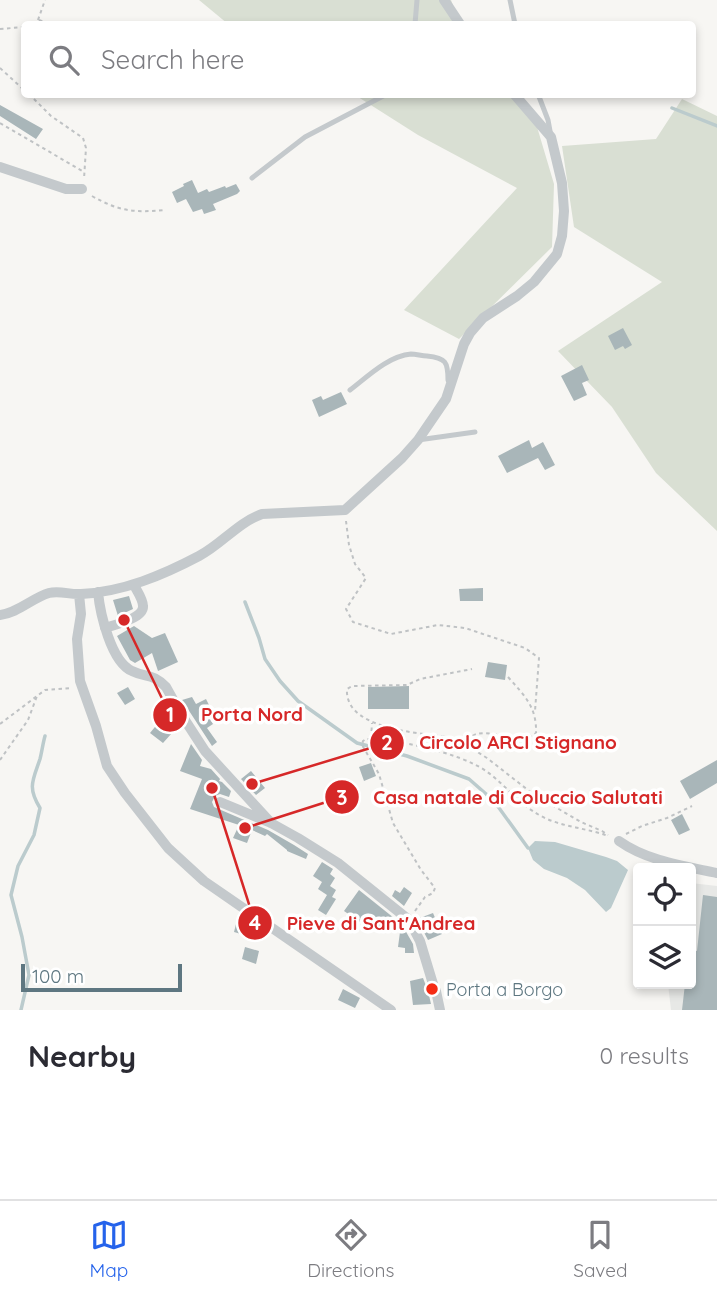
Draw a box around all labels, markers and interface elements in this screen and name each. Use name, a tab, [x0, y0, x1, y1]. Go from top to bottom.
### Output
search box	[21, 21, 696, 98]
icon: search	[45, 41, 83, 79]
text: Search here	[101, 43, 245, 76]
callout: Porta Nord	[152, 695, 317, 735]
text: 1	[166, 701, 174, 727]
text: Porta Nord	[201, 702, 303, 726]
callout: Circolo ARCI Stignano	[370, 723, 630, 763]
text: 2	[381, 729, 393, 755]
text: Circolo ARCI Stignano	[419, 730, 617, 754]
callout: Casa natale di Coluccio Salutati	[324, 777, 676, 817]
text: 3	[336, 784, 348, 810]
text: Casa natale di Coluccio Salutati	[373, 785, 663, 809]
map controls	[633, 863, 696, 989]
button: locate	[633, 863, 696, 926]
callout: Pieve di Sant'Andrea	[238, 903, 489, 943]
text: 4	[249, 909, 261, 935]
text: Pieve di Sant'Andrea	[287, 911, 475, 935]
button: layers	[633, 926, 696, 989]
scale bar	[21, 961, 182, 993]
text: 100 m	[32, 964, 84, 988]
place label: Porta a Borgo	[446, 978, 563, 1001]
marker: Porta a Borgo	[424, 981, 440, 997]
text: Nearby	[28, 1037, 136, 1075]
text: 0 results	[600, 1041, 689, 1070]
tab: Map	[90, 1216, 128, 1282]
tab: Directions	[307, 1216, 394, 1282]
tab: Saved	[573, 1216, 628, 1282]

